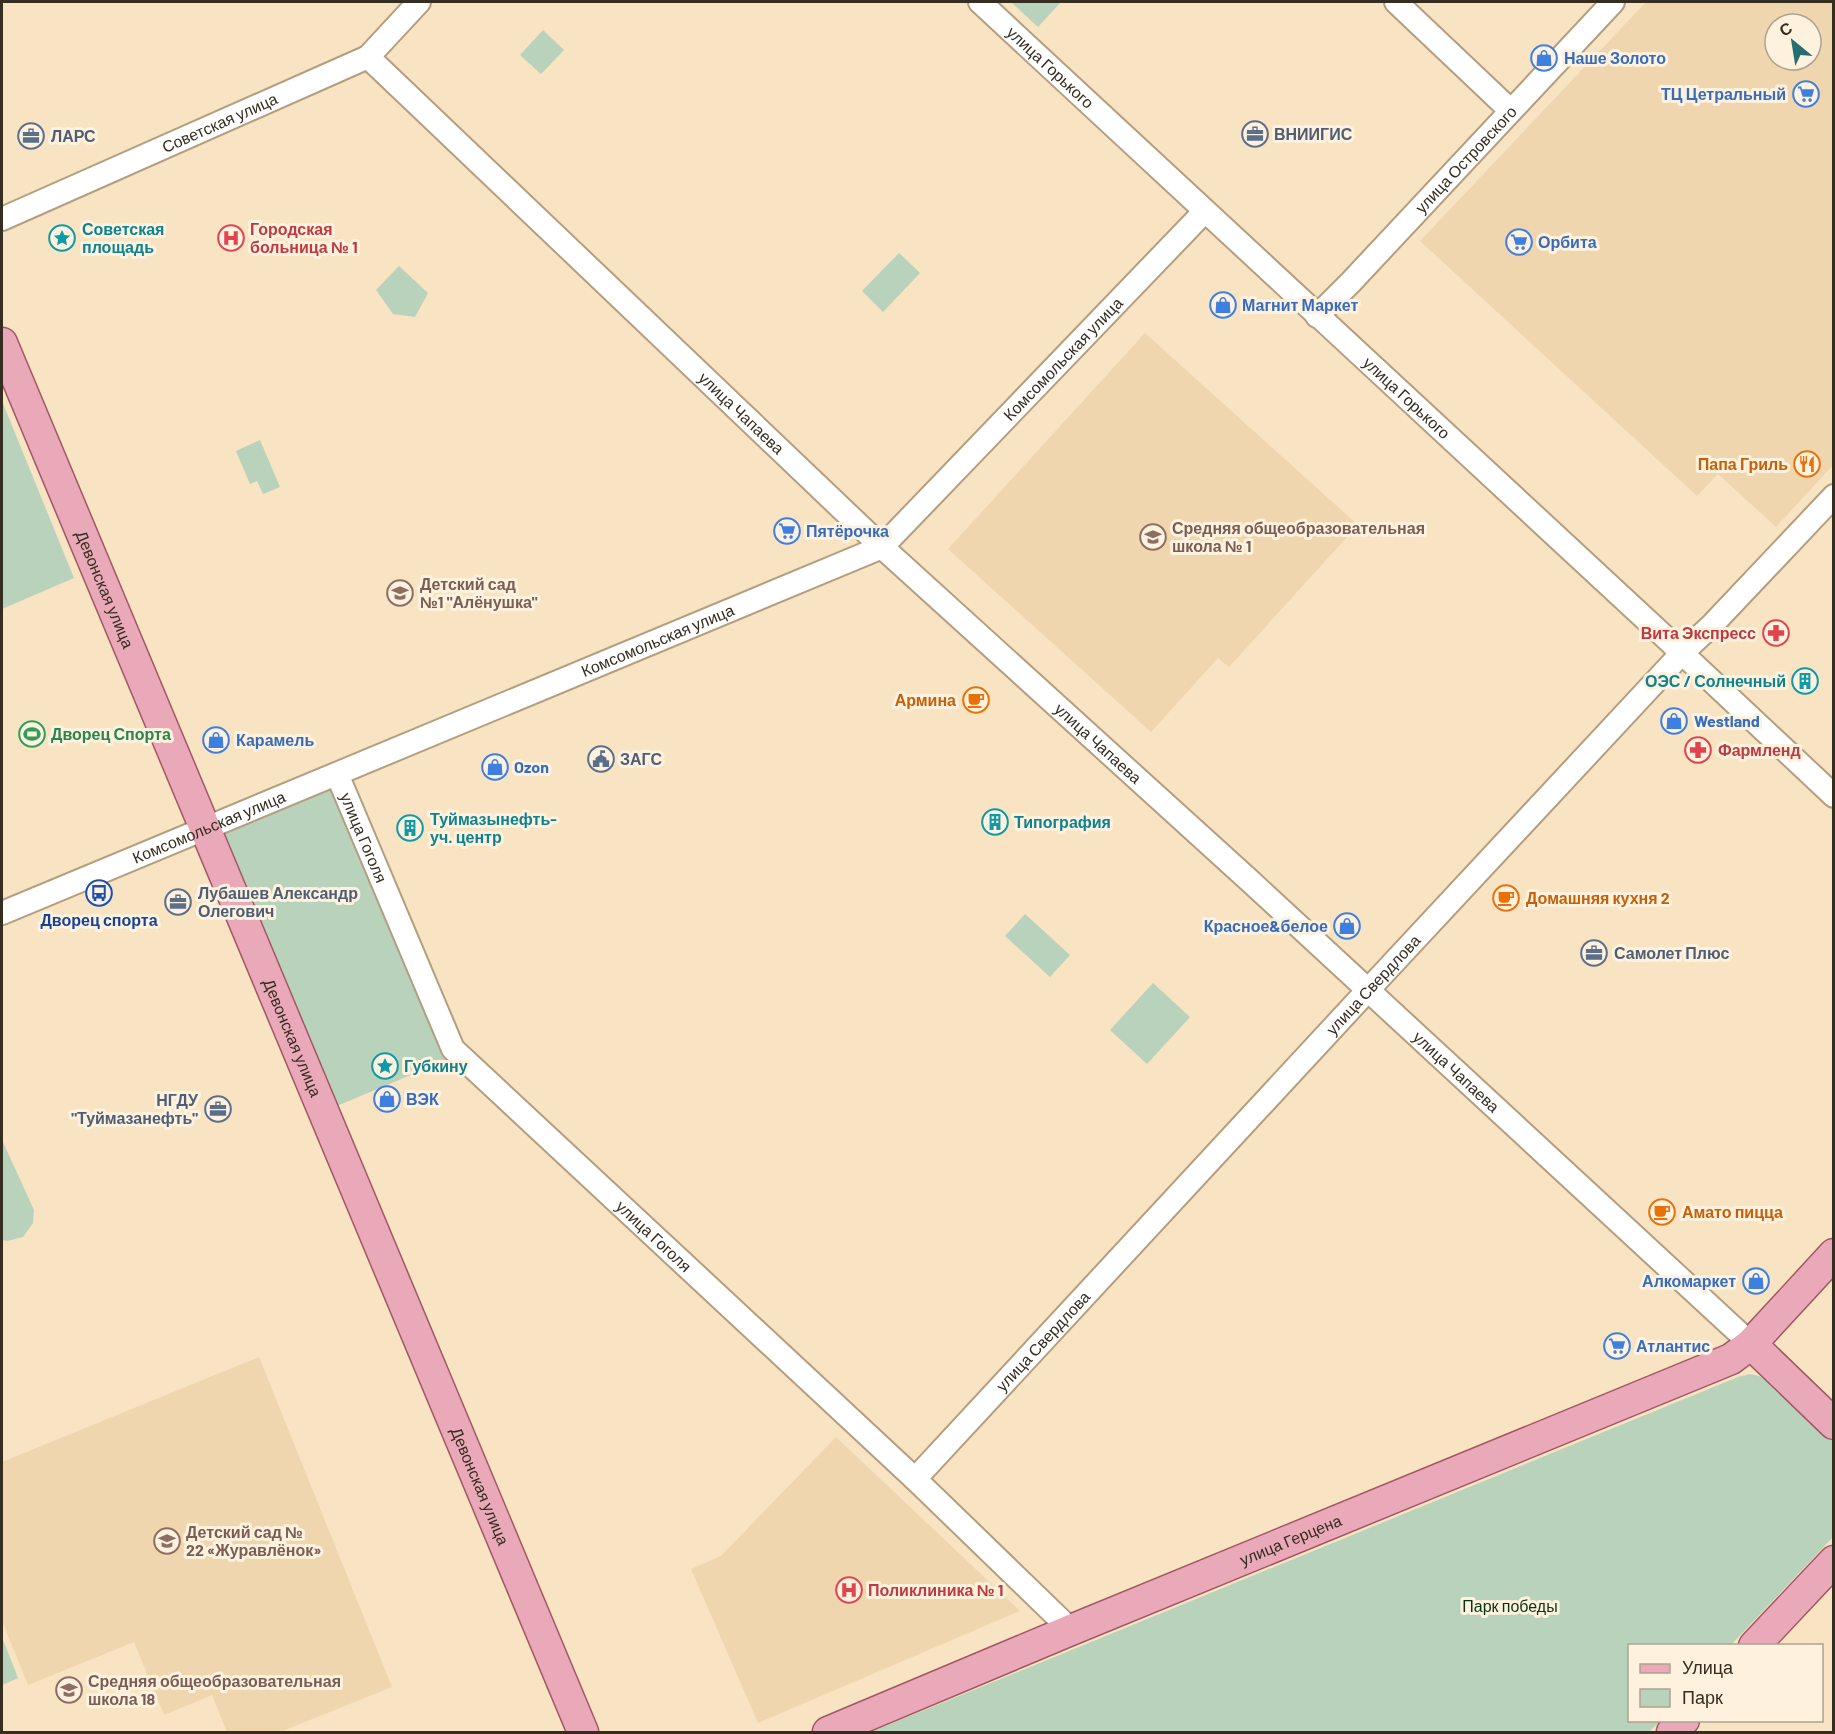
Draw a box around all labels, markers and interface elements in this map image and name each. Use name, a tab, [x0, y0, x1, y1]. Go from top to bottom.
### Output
north arrow	[1763, 12, 1823, 72]
text: С	[1775, 17, 1795, 40]
street label: улица Горького	[1003, 22, 1098, 112]
shop icon: Наше Золото	[1529, 43, 1559, 73]
place label: Наше Золото	[1564, 48, 1666, 67]
supermarket icon: ТЦ Цетральный	[1791, 79, 1821, 109]
place label: ТЦ Цетральный	[1661, 84, 1786, 103]
street label: Советская улица	[159, 88, 280, 156]
street label: улица Островского	[1411, 102, 1520, 217]
office icon: ВНИИГИС	[1240, 119, 1270, 149]
office icon: ЛАРС	[16, 121, 46, 151]
place label: ВНИИГИС	[1274, 124, 1353, 143]
place label: ЛАРС	[51, 126, 96, 145]
place label: Советская площадь	[82, 219, 164, 256]
place label: Городская больница № 1	[250, 219, 358, 256]
place icon: Советская площадь	[47, 223, 77, 253]
hospital icon: Городская больница № 1	[216, 223, 246, 253]
supermarket icon: Орбита	[1504, 227, 1534, 257]
place label: Орбита	[1538, 232, 1597, 251]
shop icon: Магнит Маркет	[1208, 290, 1238, 320]
street label: Комсомольская улица	[999, 293, 1126, 424]
place label: Магнит Маркет	[1242, 295, 1359, 314]
street label: улица Горького	[1360, 352, 1455, 442]
street label: улица Чапаева	[695, 368, 788, 458]
restaurant icon: Папа Гриль	[1792, 449, 1822, 479]
place label: Папа Гриль	[1698, 454, 1788, 473]
supermarket icon: Пятёрочка	[772, 516, 802, 546]
place label: Средняя общеобразовательная школа № 1	[1172, 518, 1425, 555]
place label: Пятёрочка	[806, 521, 889, 540]
school or university icon: Средняя общеобразовательная школа № 1	[1138, 522, 1168, 552]
street label: Девонская улица	[72, 527, 139, 651]
place label: Детский сад №1 "Алёнушка"	[420, 574, 538, 611]
school or university icon: Детский сад №1 "Алёнушка"	[385, 578, 415, 608]
street label: Комсомольская улица	[578, 600, 737, 680]
pharmacy icon: Вита Экспресс	[1761, 618, 1791, 648]
place label: Вита Экспресс	[1641, 623, 1756, 642]
building icon: ОЭС / Солнечный	[1790, 666, 1820, 696]
place label: ОЭС / Солнечный	[1645, 671, 1786, 690]
cafe icon: Армина	[961, 685, 991, 715]
place label: Армина	[895, 690, 956, 709]
street label: улица Чапаева	[1051, 699, 1146, 787]
shop icon: Westland	[1659, 706, 1689, 736]
place label: Westland	[1694, 711, 1760, 730]
sports icon: Дворец Спорта	[17, 719, 47, 749]
place label: Дворец Спорта	[51, 724, 171, 743]
shop icon: Карамель	[201, 725, 231, 755]
place label: Карамель	[236, 730, 314, 749]
pharmacy icon: Фармленд	[1683, 735, 1713, 765]
place label: Фармленд	[1718, 740, 1801, 759]
public building icon: ЗАГС	[586, 744, 616, 774]
place label: ЗАГС	[620, 749, 662, 768]
shop icon: Ozon	[480, 752, 510, 782]
place label: Ozon	[514, 757, 549, 776]
street label: Комсомольская улица	[129, 786, 288, 867]
street label: улица Гоголя	[337, 790, 392, 885]
building icon: Типография	[980, 807, 1010, 837]
place label: Туймазынефть- уч. центр	[430, 809, 557, 846]
place label: Типография	[1014, 812, 1111, 831]
building icon: Туймазынефть- уч. центр	[395, 813, 425, 843]
bus stop icon: Дворец спорта	[84, 878, 114, 908]
place label: Лубашев Александр Олегович	[198, 883, 358, 920]
cafe icon: Домашняя кухня 2	[1491, 883, 1521, 913]
office icon: Лубашев Александр Олегович	[163, 887, 193, 917]
place label: Домашняя кухня 2	[1526, 888, 1670, 907]
place label: Дворец спорта	[40, 910, 158, 929]
shop icon: Красное&белое	[1332, 911, 1362, 941]
place label: Красное&белое	[1204, 916, 1328, 935]
street label: улица Свердлова	[1322, 930, 1424, 1038]
office icon: Самолет Плюс	[1579, 938, 1609, 968]
place label: Самолет Плюс	[1614, 943, 1729, 962]
street label: Девонская улица	[260, 976, 326, 1099]
street label: улица Чапаева	[1410, 1027, 1504, 1116]
place icon: Губкину	[370, 1051, 400, 1081]
place label: Губкину	[404, 1056, 468, 1075]
shop icon: ВЭК	[372, 1084, 402, 1114]
place label: ВЭК	[406, 1089, 439, 1108]
place label: НГДУ "Туймазанефть"	[71, 1090, 199, 1127]
office icon: НГДУ "Туймазанефть"	[203, 1094, 233, 1124]
street label: улица Гоголя	[613, 1196, 696, 1275]
cafe icon: Амато пицца	[1647, 1197, 1677, 1227]
place label: Амато пицца	[1682, 1202, 1783, 1221]
shop icon: Алкомаркет	[1741, 1266, 1771, 1296]
place label: Алкомаркет	[1642, 1271, 1736, 1290]
street label: улица Свердлова	[991, 1287, 1093, 1395]
supermarket icon: Атлантис	[1602, 1331, 1632, 1361]
place label: Атлантис	[1636, 1336, 1710, 1355]
street label: Девонская улица	[448, 1424, 514, 1548]
street label: улица Герцена	[1237, 1510, 1344, 1569]
place label: Детский сад № 22 «Журавлёнок»	[186, 1522, 321, 1559]
school or university icon: Детский сад № 22 «Журавлёнок»	[152, 1526, 182, 1556]
hospital icon: Поликлиника № 1	[834, 1575, 864, 1605]
place label: Поликлиника № 1	[868, 1580, 1003, 1599]
park label: Парк победы	[1462, 1596, 1558, 1615]
legend	[1628, 1644, 1823, 1722]
text: Улица	[1682, 1656, 1734, 1678]
place label: Средняя общеобразовательная школа 18	[88, 1671, 341, 1708]
school or university icon: Средняя общеобразовательная школа 18	[54, 1675, 84, 1705]
text: Парк	[1682, 1686, 1723, 1708]

